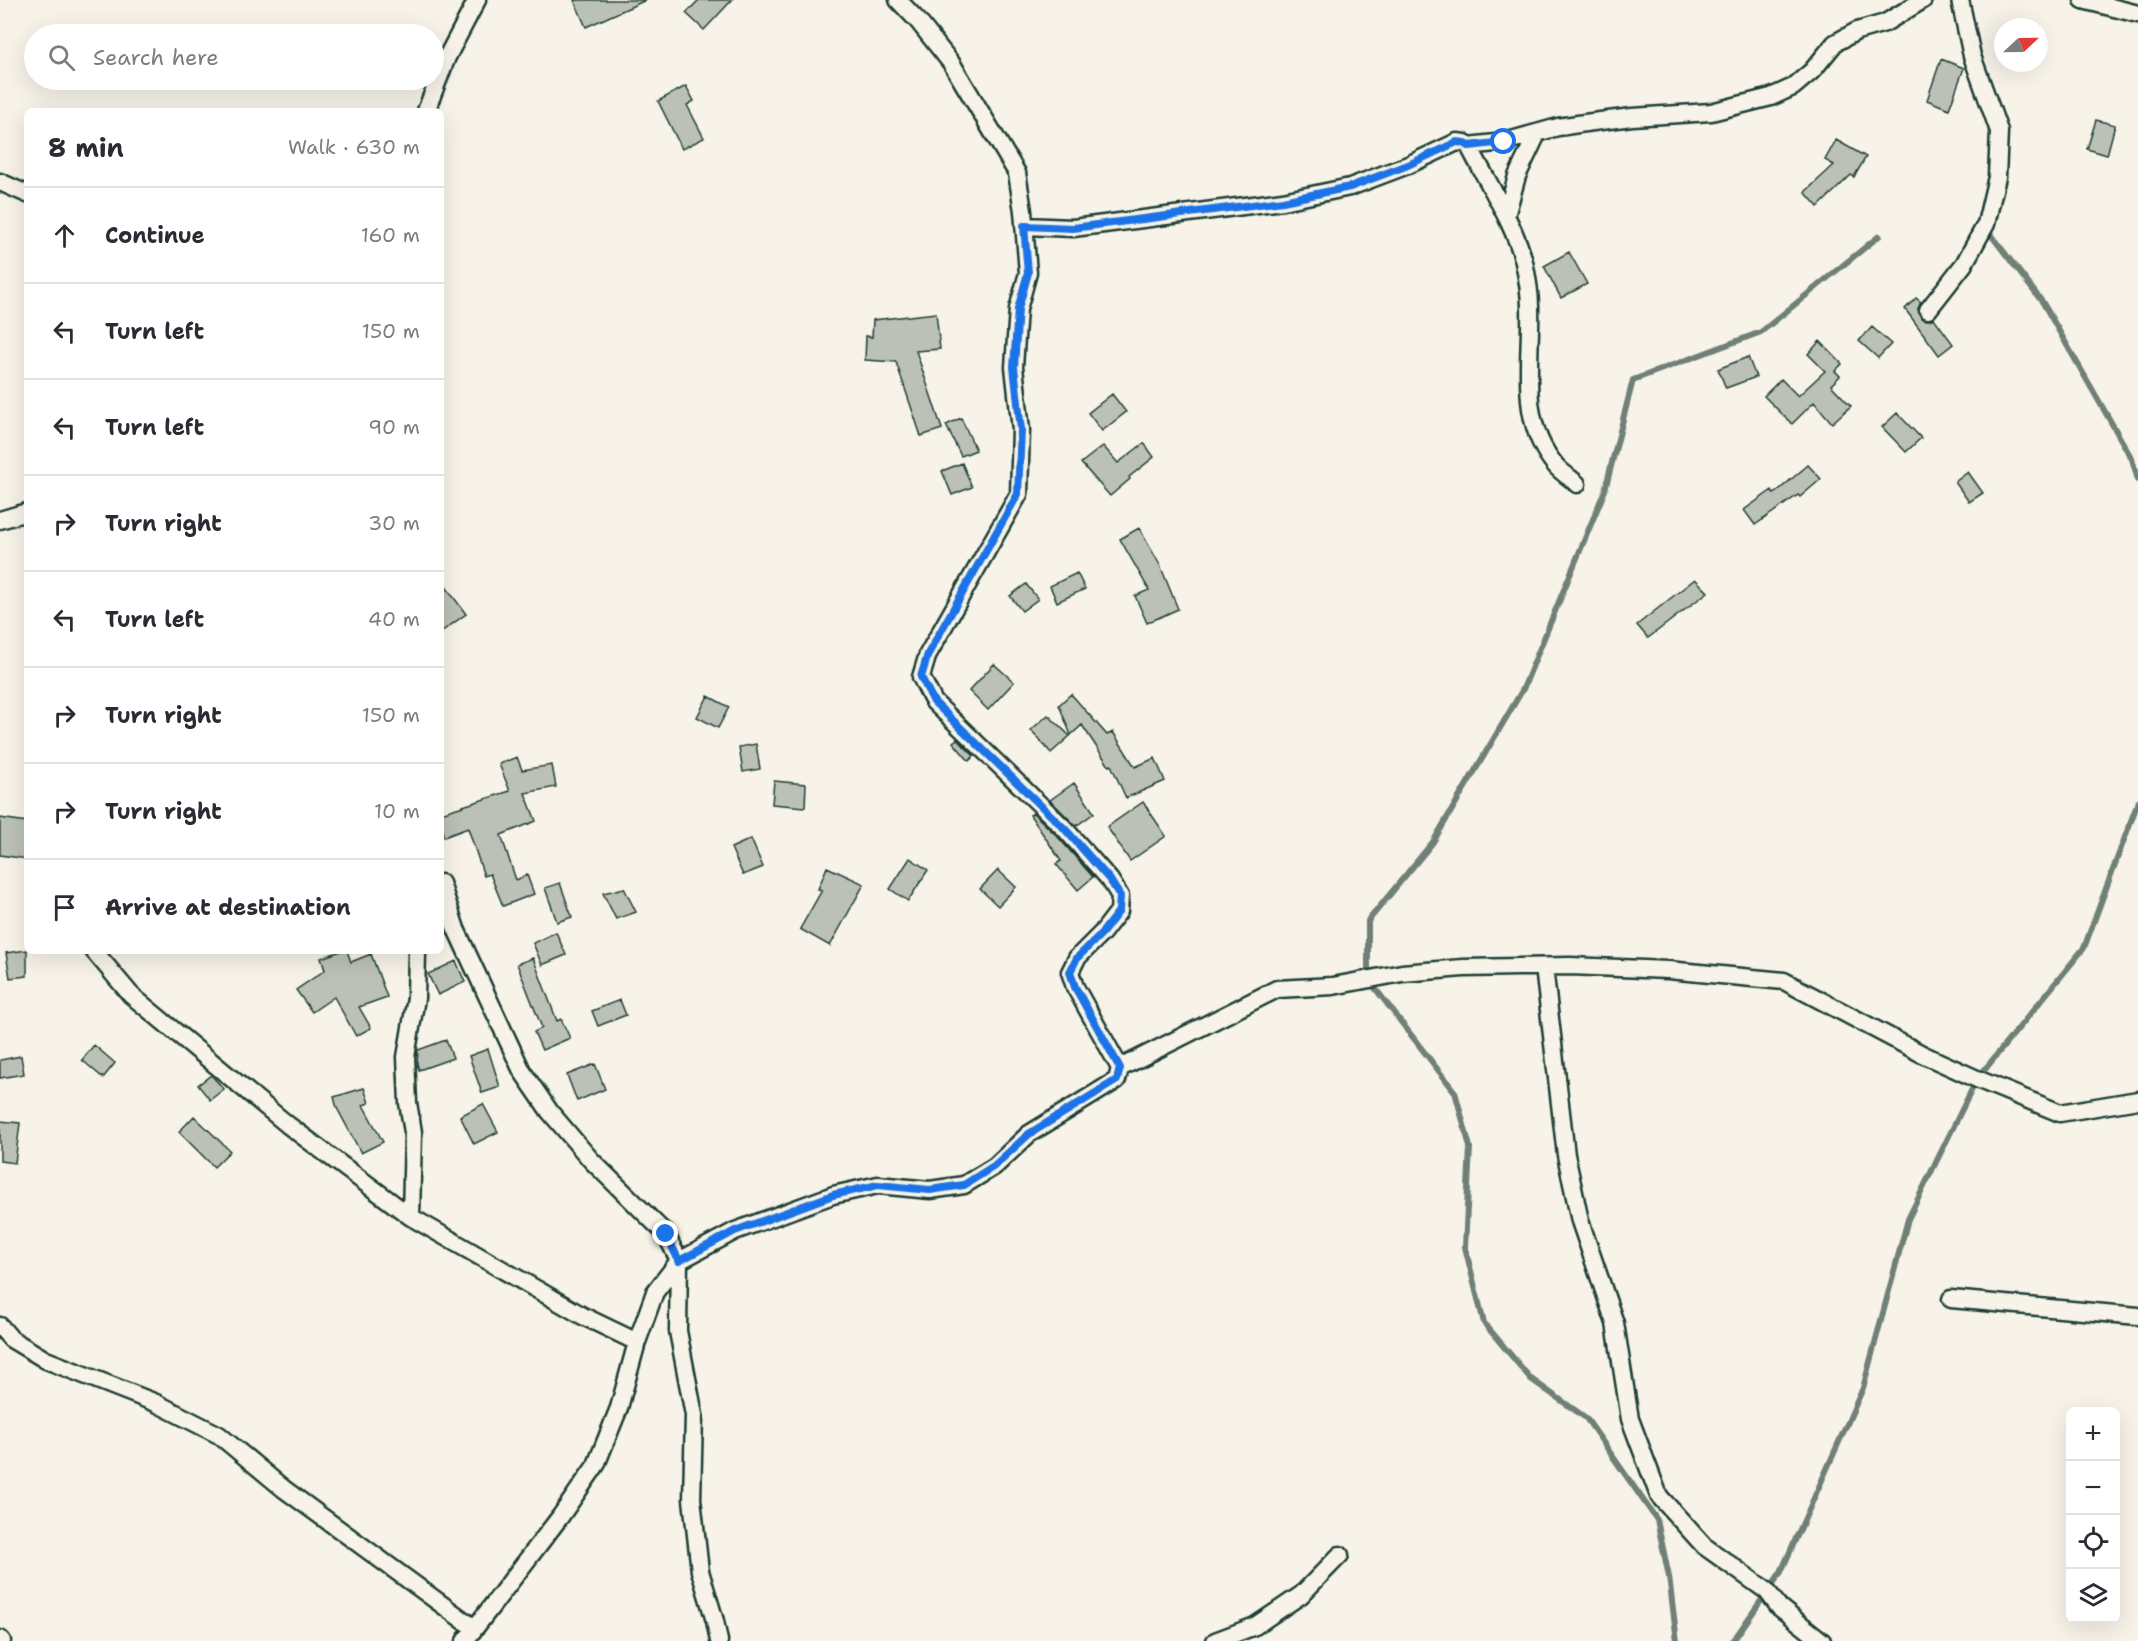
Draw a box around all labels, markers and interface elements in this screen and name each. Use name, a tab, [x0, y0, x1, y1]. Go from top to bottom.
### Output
north arrow	[1994, 18, 2048, 72]
search box	[24, 24, 444, 90]
icon: search	[45, 41, 78, 74]
text: Search here	[93, 43, 219, 72]
route start	[1490, 128, 1516, 154]
text: 8 min	[48, 130, 124, 165]
text: Walk · 630 m	[288, 134, 420, 160]
icon: ahead	[48, 219, 81, 252]
text: Continue	[105, 221, 205, 250]
text: 160 m	[361, 222, 420, 248]
icon: left	[48, 315, 81, 348]
text: Turn left	[105, 317, 204, 346]
text: 150 m	[362, 318, 420, 344]
icon: left	[48, 411, 81, 444]
text: Turn left	[105, 413, 204, 442]
text: 90 m	[368, 414, 420, 440]
icon: right	[48, 507, 81, 540]
text: Turn right	[105, 509, 222, 538]
text: 30 m	[368, 510, 420, 536]
icon: left	[48, 603, 81, 636]
text: Turn left	[105, 605, 204, 634]
text: 40 m	[368, 606, 420, 632]
icon: right	[48, 699, 81, 732]
text: Turn right	[105, 701, 222, 730]
text: 150 m	[362, 702, 420, 728]
icon: right	[48, 795, 81, 828]
text: Turn right	[105, 797, 222, 826]
text: 10 m	[374, 798, 420, 824]
icon: arrive	[48, 891, 81, 924]
text: Arrive at destination	[105, 893, 351, 922]
route end	[652, 1220, 678, 1246]
map controls	[2066, 1407, 2120, 1623]
button: +	[2066, 1407, 2120, 1461]
button: −	[2066, 1461, 2120, 1515]
button: locate	[2066, 1515, 2120, 1569]
button: layers	[2066, 1569, 2120, 1623]

